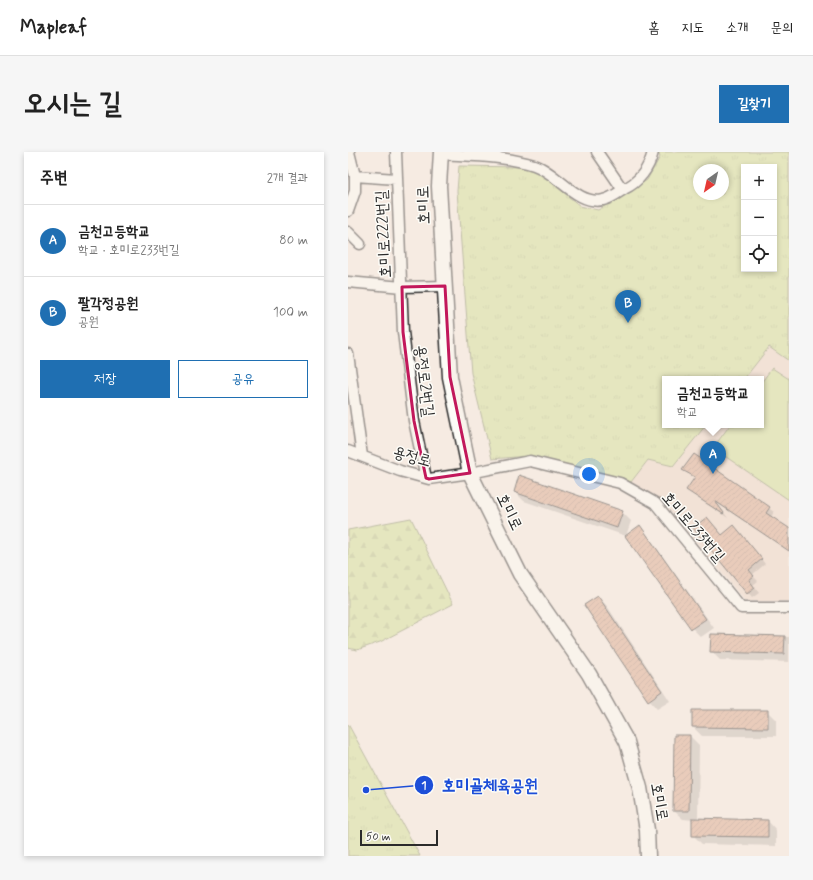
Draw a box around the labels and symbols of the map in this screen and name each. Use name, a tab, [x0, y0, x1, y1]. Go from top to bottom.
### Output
north arrow	[693, 164, 729, 200]
street label: 호미로	[413, 185, 435, 225]
street label: 호미로222번길	[371, 189, 397, 278]
pin: B	[615, 290, 641, 323]
street label: 용정로2번길	[409, 344, 439, 418]
pin: A	[700, 441, 726, 474]
street label: 용정로	[391, 442, 433, 472]
your location	[579, 464, 599, 484]
street label: 호미로233번길	[657, 487, 729, 567]
street label: 호미로	[491, 490, 527, 534]
callout: 호미골체육공원	[414, 770, 545, 799]
text: 호미골체육공원	[442, 775, 538, 797]
text: 1	[421, 778, 427, 794]
street label: 호미로	[645, 781, 673, 823]
scale bar	[360, 828, 438, 847]

